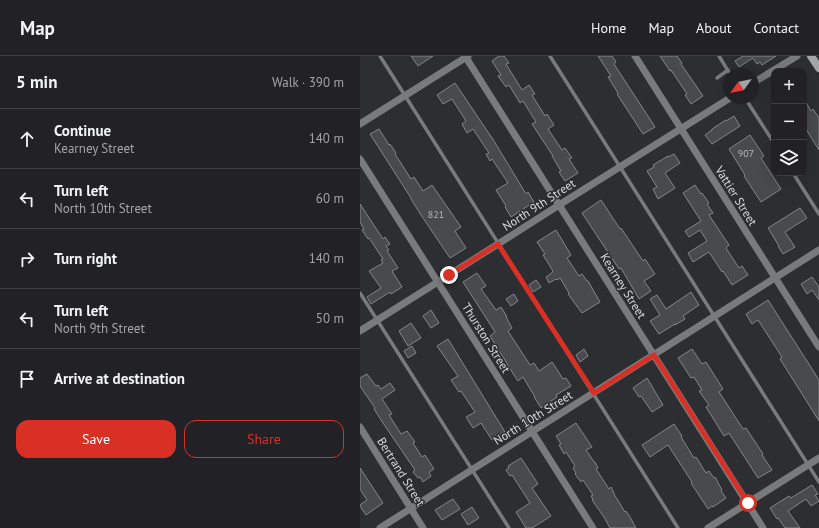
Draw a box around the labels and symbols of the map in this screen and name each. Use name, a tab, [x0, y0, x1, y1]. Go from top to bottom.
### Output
north arrow	[723, 68, 759, 104]
house number: 907	[738, 147, 754, 160]
street label: Vattier Street	[712, 162, 761, 228]
street label: North 9th Street	[499, 175, 578, 234]
house number: 821	[428, 208, 444, 221]
street label: Kearney Street	[597, 250, 649, 321]
route end	[440, 266, 458, 284]
street label: Thurston Street	[459, 300, 514, 375]
street label: North 10th Street	[490, 387, 575, 448]
street label: Bertrand Street	[374, 434, 429, 509]
route start	[739, 494, 757, 512]

